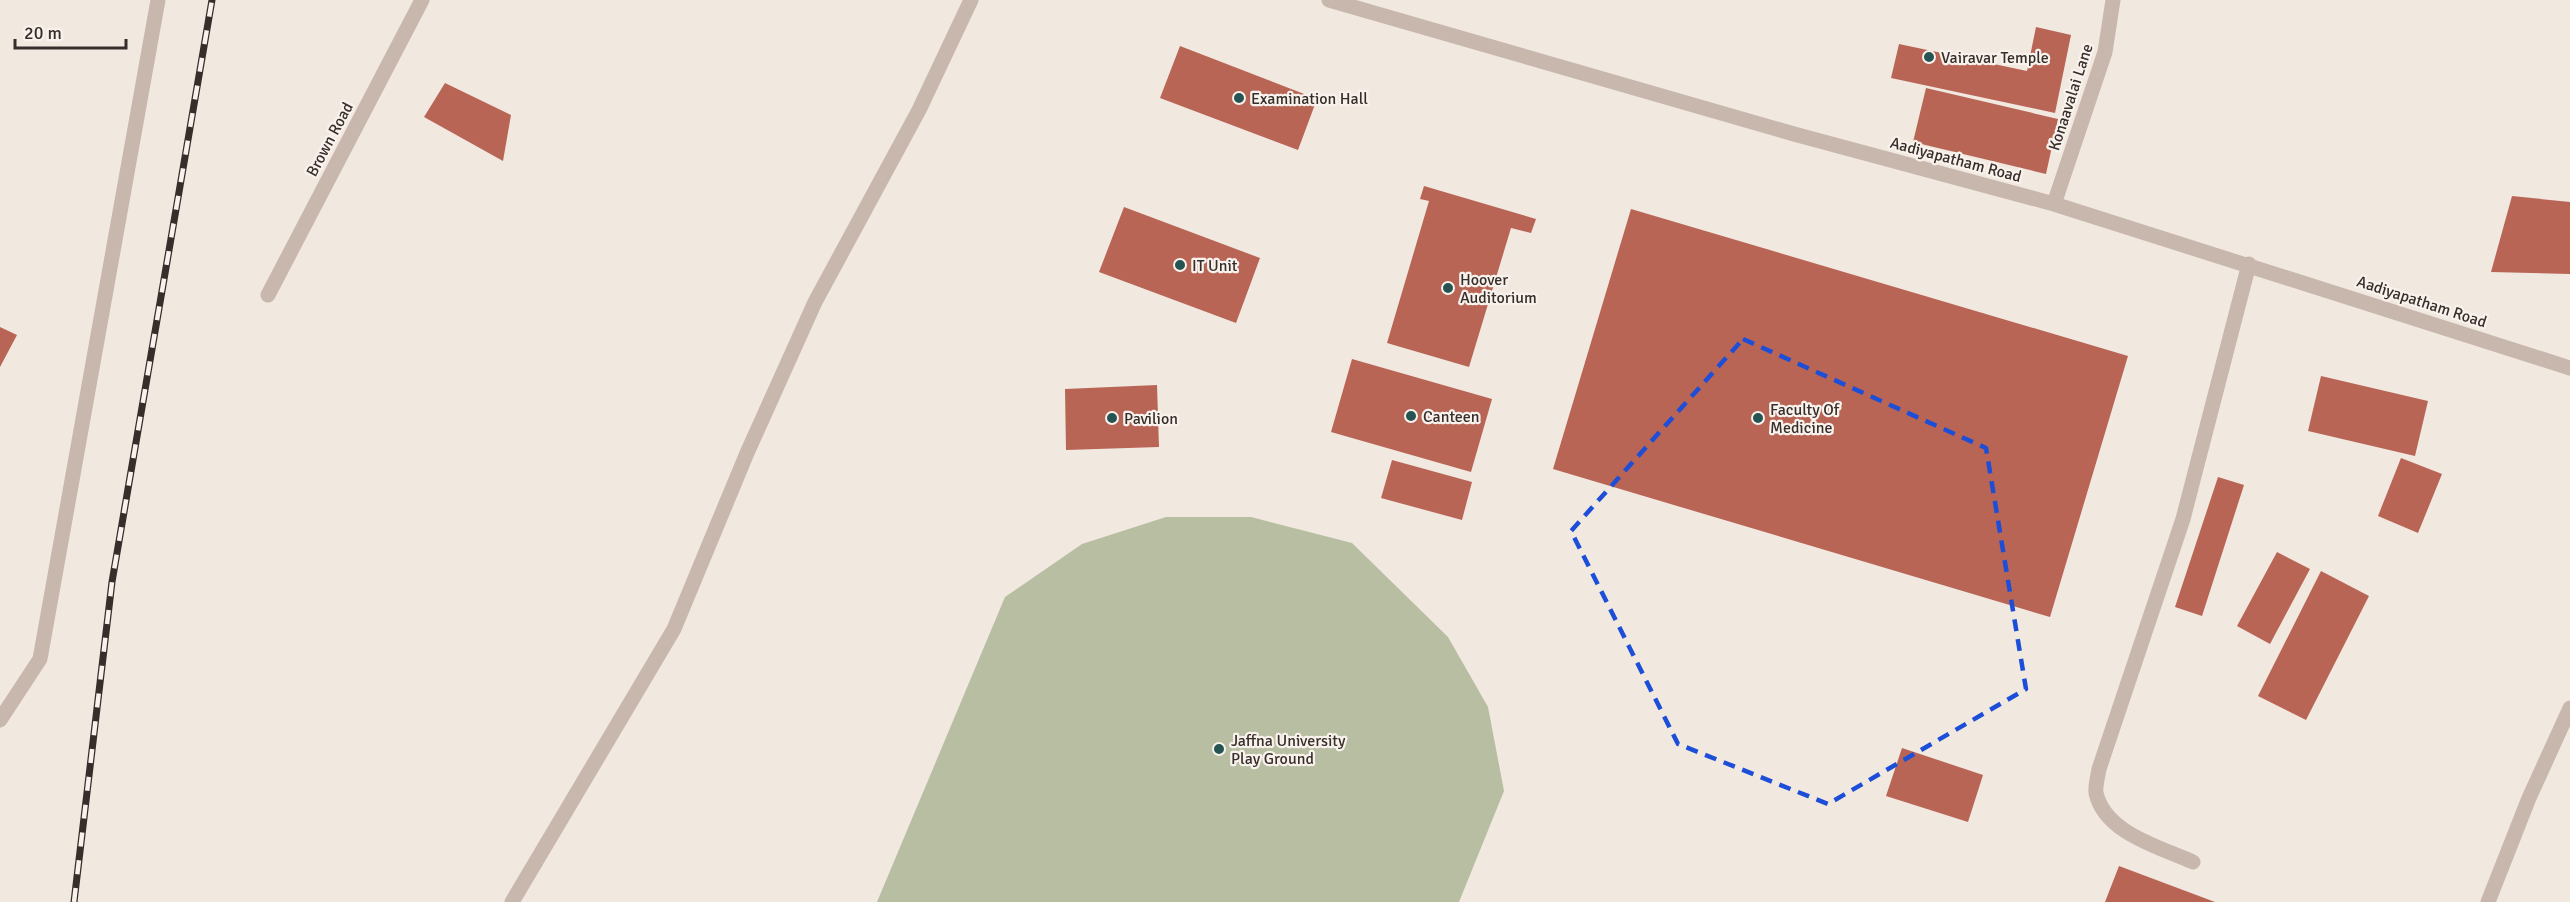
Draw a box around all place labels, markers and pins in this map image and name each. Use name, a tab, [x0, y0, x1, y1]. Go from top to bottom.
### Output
place label: Vairavar Temple	[1941, 48, 2049, 68]
marker: Vairavar Temple	[1922, 50, 1936, 64]
place label: Examination Hall	[1251, 89, 1368, 109]
marker: Examination Hall	[1232, 91, 1246, 105]
place label: IT Unit	[1192, 256, 1238, 276]
marker: IT Unit	[1173, 258, 1187, 272]
place label: Hoover Auditorium	[1460, 270, 1537, 308]
marker: Hoover Auditorium	[1441, 281, 1455, 295]
place label: Faculty Of Medicine	[1770, 400, 1840, 438]
place label: Canteen	[1423, 407, 1480, 427]
place label: Pavilion	[1124, 409, 1178, 429]
marker: Canteen	[1404, 409, 1418, 423]
marker: Pavilion	[1105, 411, 1119, 425]
marker: Faculty Of Medicine	[1751, 411, 1765, 425]
place label: Jaffna University Play Ground	[1231, 731, 1346, 769]
marker: Jaffna University Play Ground	[1212, 742, 1226, 756]

